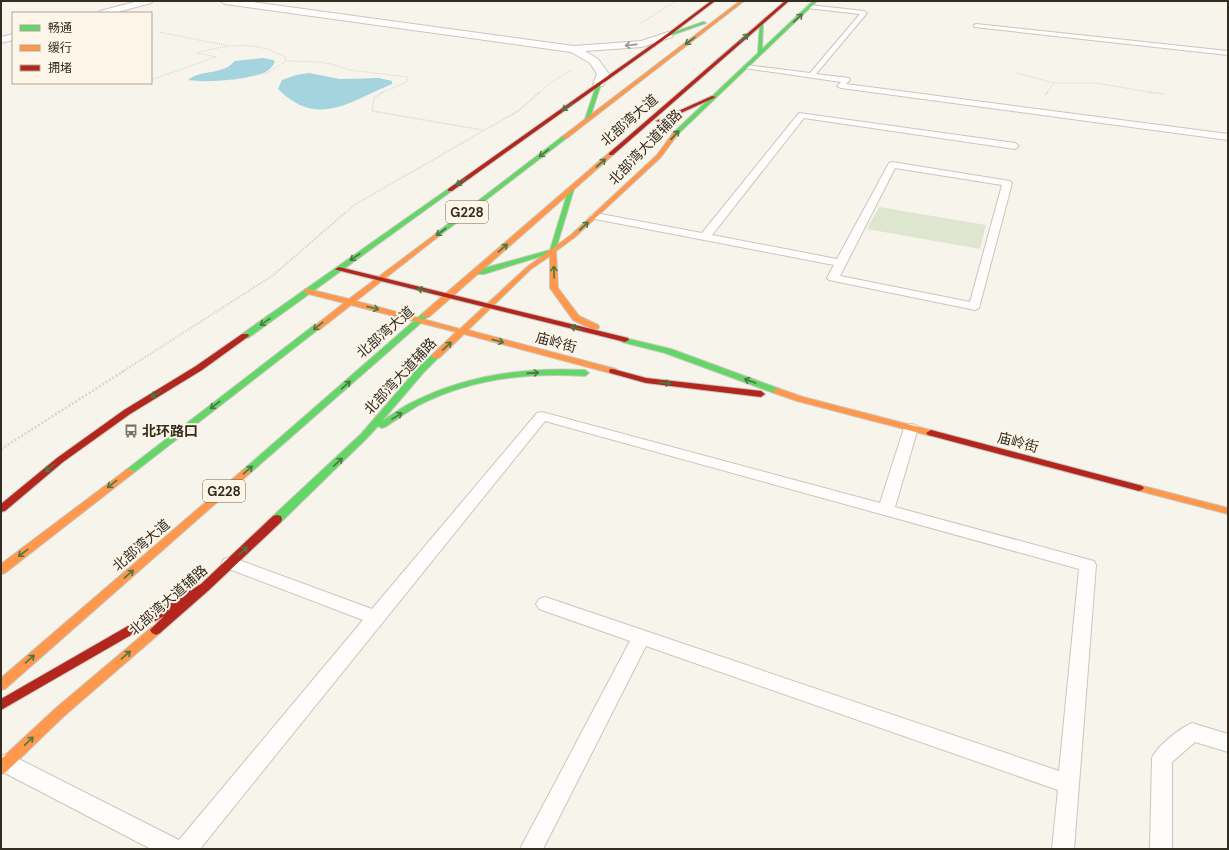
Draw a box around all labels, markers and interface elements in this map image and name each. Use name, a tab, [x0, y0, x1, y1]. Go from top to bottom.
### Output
legend	[12, 12, 152, 84]
one-way arrow	[793, 13, 803, 23]
text: 畅通	[48, 20, 72, 36]
one-way arrow	[739, 34, 750, 43]
one-way arrow	[684, 37, 695, 45]
text: 缓行	[48, 40, 72, 56]
one-way arrow	[625, 41, 638, 49]
text: 拥堵	[48, 60, 72, 76]
street label: 北部湾大道	[597, 90, 661, 150]
one-way arrow	[562, 102, 573, 111]
street label: 北部湾大道辅路	[604, 106, 686, 188]
one-way arrow	[670, 130, 680, 140]
one-way arrow	[538, 149, 549, 157]
one-way arrow	[595, 159, 606, 168]
one-way arrow	[456, 178, 467, 186]
road number: G228	[446, 201, 488, 223]
one-way arrow	[578, 222, 589, 231]
one-way arrow	[435, 228, 446, 236]
one-way arrow	[498, 244, 509, 253]
one-way arrow	[350, 253, 361, 261]
one-way arrow	[550, 266, 558, 279]
one-way arrow	[416, 286, 429, 293]
street label: 北部湾大道	[353, 302, 417, 362]
one-way arrow	[366, 305, 379, 312]
one-way arrow	[259, 318, 270, 326]
one-way arrow	[313, 322, 324, 330]
one-way arrow	[570, 324, 583, 332]
street label: 庙岭街	[533, 328, 579, 356]
street label: 北部湾大道辅路	[360, 334, 440, 418]
one-way arrow	[491, 338, 504, 346]
one-way arrow	[442, 341, 452, 350]
one-way arrow	[526, 369, 539, 376]
one-way arrow	[744, 377, 757, 384]
one-way arrow	[658, 379, 671, 386]
one-way arrow	[341, 380, 351, 390]
one-way arrow	[150, 390, 162, 398]
one-way arrow	[210, 401, 221, 409]
one-way arrow	[392, 411, 403, 420]
place label: 北环路口	[142, 422, 198, 440]
bus stop icon: 北环路口	[123, 423, 139, 439]
street label: 庙岭街	[995, 428, 1041, 456]
one-way arrow	[333, 457, 343, 466]
one-way arrow	[44, 464, 55, 472]
one-way arrow	[243, 466, 253, 475]
one-way arrow	[107, 480, 118, 489]
road number: G228	[203, 480, 245, 502]
street label: 北部湾大道	[109, 515, 173, 575]
one-way arrow	[238, 546, 248, 556]
one-way arrow	[18, 549, 29, 557]
street label: 北部湾大道辅路	[125, 561, 211, 639]
one-way arrow	[123, 570, 133, 579]
one-way arrow	[121, 650, 132, 659]
one-way arrow	[25, 655, 36, 664]
one-way arrow	[24, 736, 34, 746]

